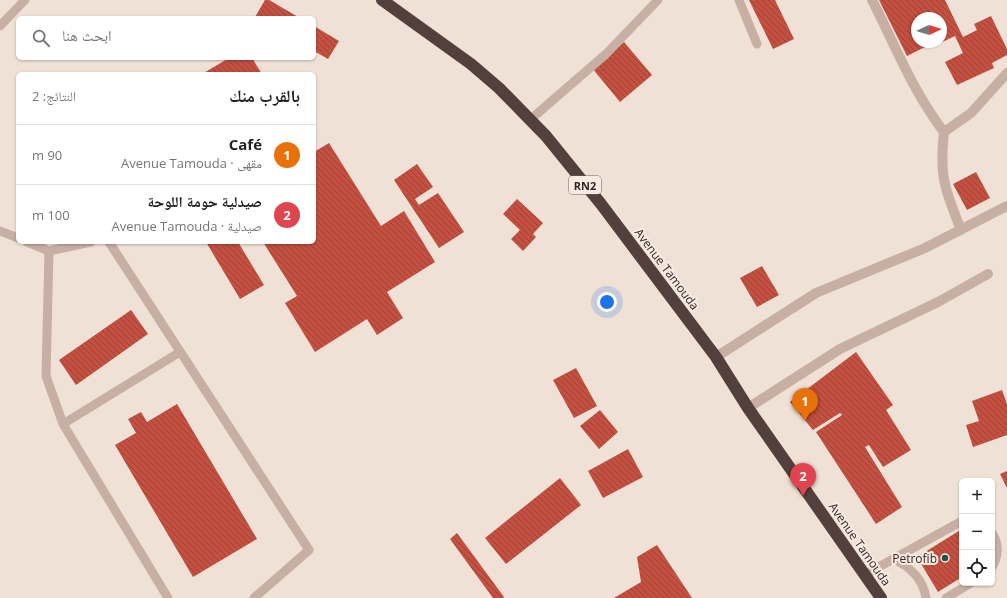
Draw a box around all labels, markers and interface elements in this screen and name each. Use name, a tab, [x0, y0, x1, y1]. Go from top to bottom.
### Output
north arrow	[911, 12, 947, 48]
search box	[16, 16, 316, 60]
text: ابحث هنا	[62, 25, 112, 45]
icon: search	[30, 27, 52, 49]
text: بالقرب منك	[229, 84, 300, 107]
text: النتائج: 2	[32, 87, 76, 105]
text: Café	[229, 134, 262, 154]
text: 90 m	[32, 146, 62, 164]
text: 1	[283, 146, 291, 164]
text: مقهى · Avenue Tamouda	[121, 154, 262, 172]
road number: RN2	[569, 176, 601, 194]
text: صيدلية حومة اللوحة	[148, 191, 262, 211]
text: 100 m	[32, 206, 70, 224]
text: 2	[283, 206, 291, 224]
text: صيدلية · Avenue Tamouda	[111, 217, 262, 235]
street label: Avenue Tamouda	[631, 225, 703, 313]
your location	[597, 292, 617, 312]
pin: 1	[792, 388, 818, 421]
pin: 2	[790, 463, 816, 496]
map controls	[959, 478, 995, 586]
button: +	[959, 478, 995, 514]
street label: Avenue Tamouda	[825, 499, 895, 589]
button: −	[959, 514, 995, 550]
place label: Petrofib	[892, 550, 937, 567]
button: locate	[959, 550, 995, 586]
marker: Petrofib	[940, 553, 950, 563]

